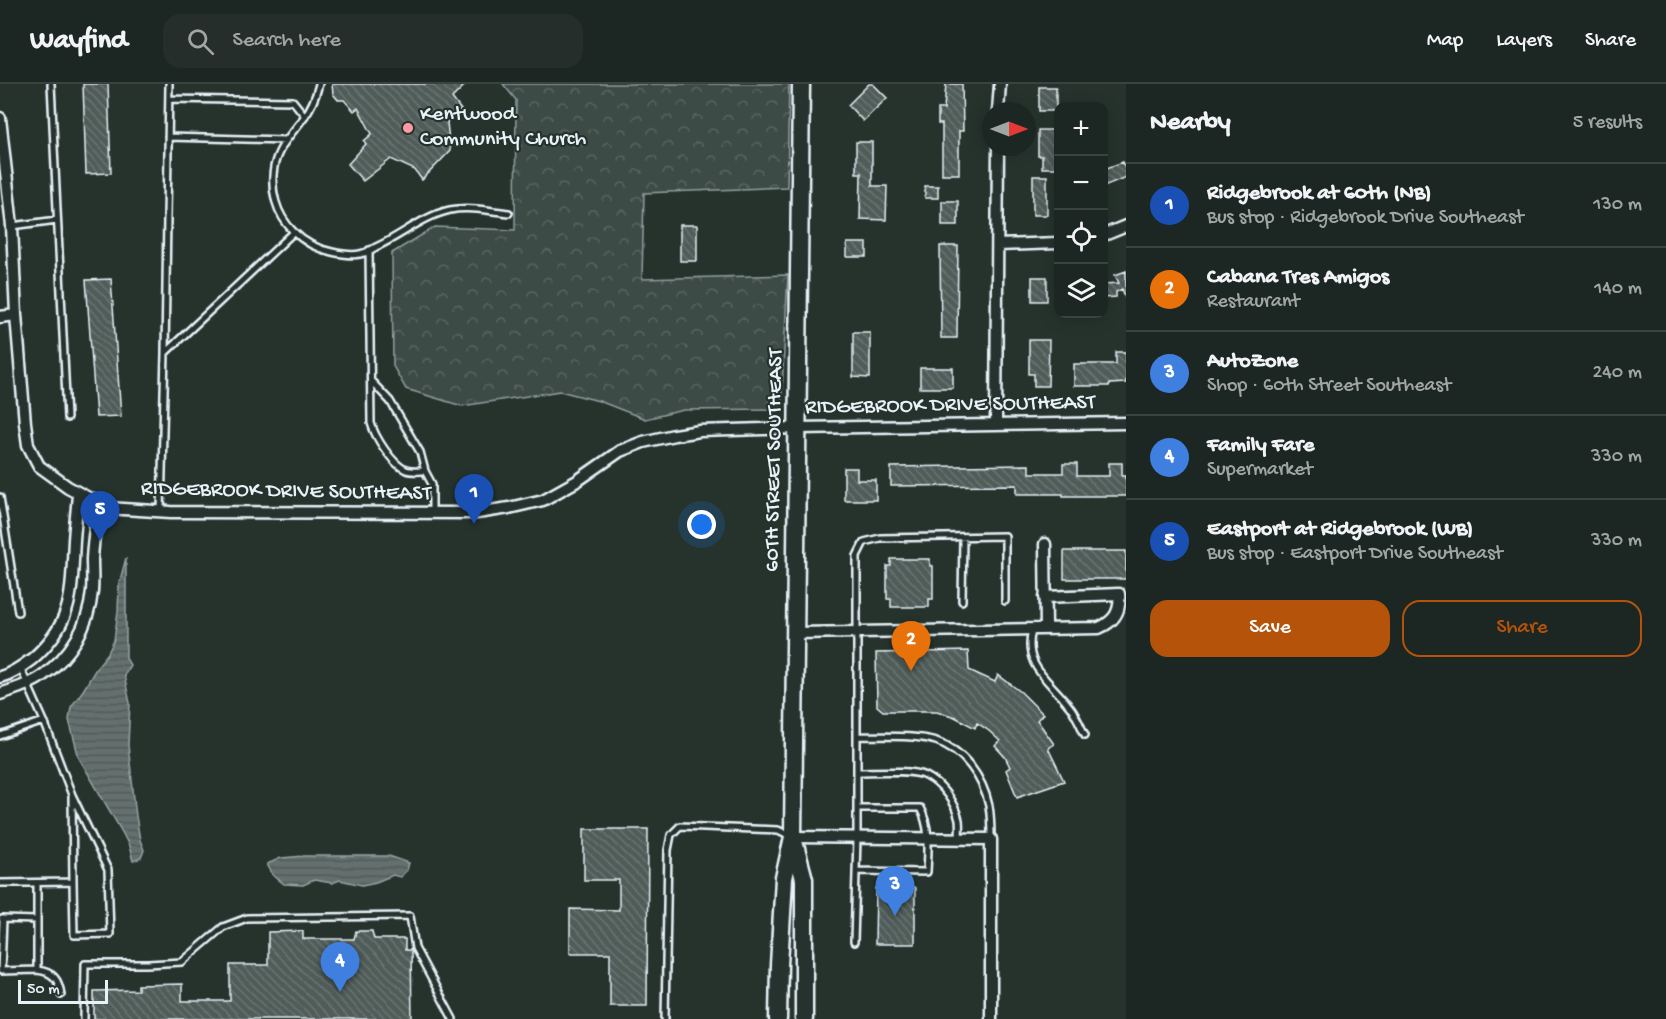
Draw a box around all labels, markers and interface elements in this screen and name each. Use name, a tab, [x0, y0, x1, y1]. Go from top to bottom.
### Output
search box	[163, 14, 583, 68]
text: Wayfind	[30, 25, 127, 58]
icon: search	[184, 25, 217, 58]
text: Search here	[232, 28, 341, 54]
text: Map	[1427, 29, 1463, 54]
text: Layers	[1496, 29, 1552, 54]
text: Share	[1585, 29, 1636, 54]
place label: Kentwood Community Church	[420, 102, 586, 153]
north arrow	[982, 102, 1036, 156]
map controls	[1054, 102, 1108, 318]
button: +	[1054, 102, 1108, 156]
text: Nearby	[1150, 108, 1231, 139]
text: 5 results	[1573, 112, 1642, 135]
marker: Kentwood Community Church	[401, 121, 415, 135]
button: −	[1054, 156, 1108, 210]
text: Ridgebrook at 60th (NB)	[1207, 181, 1431, 207]
text: 1	[1165, 194, 1174, 217]
text: 130 m	[1593, 194, 1642, 217]
text: Bus stop · Ridgebrook Drive Southeast	[1207, 207, 1524, 230]
button: locate	[1054, 210, 1108, 264]
button: layers	[1054, 264, 1108, 318]
text: Cabana Tres Amigos	[1207, 265, 1389, 291]
text: 2	[1165, 278, 1174, 301]
text: 140 m	[1594, 278, 1642, 301]
text: Restaurant	[1207, 291, 1300, 314]
street label: 60TH STREET SOUTHEAST	[760, 346, 790, 572]
text: AutoZone	[1207, 349, 1298, 375]
text: 3	[1164, 362, 1175, 385]
text: 240 m	[1592, 362, 1642, 385]
text: Shop · 60th Street Southeast	[1207, 375, 1451, 398]
street label: RIDGEBROOK DRIVE SOUTHEAST	[805, 390, 1097, 422]
text: Family Fare	[1207, 433, 1314, 459]
text: 4	[1165, 446, 1174, 469]
text: 330 m	[1591, 446, 1642, 469]
text: Supermarket	[1207, 459, 1313, 482]
pin: 1	[454, 474, 494, 524]
street label: RIDGEBROOK DRIVE SOUTHEAST	[141, 476, 433, 508]
pin: 5	[80, 492, 120, 541]
your location	[687, 510, 716, 539]
text: Eastport at Ridgebrook (WB)	[1207, 517, 1473, 543]
text: 5	[1164, 530, 1175, 553]
text: 330 m	[1591, 530, 1642, 553]
text: Bus stop · Eastport Drive Southeast	[1207, 543, 1503, 566]
button: Save	[1150, 600, 1390, 657]
button: Share	[1402, 600, 1642, 657]
pin: 2	[892, 622, 930, 671]
pin: 3	[876, 866, 914, 916]
pin: 4	[320, 942, 360, 992]
scale bar	[18, 977, 108, 1004]
text: 50 m	[27, 981, 60, 1000]

